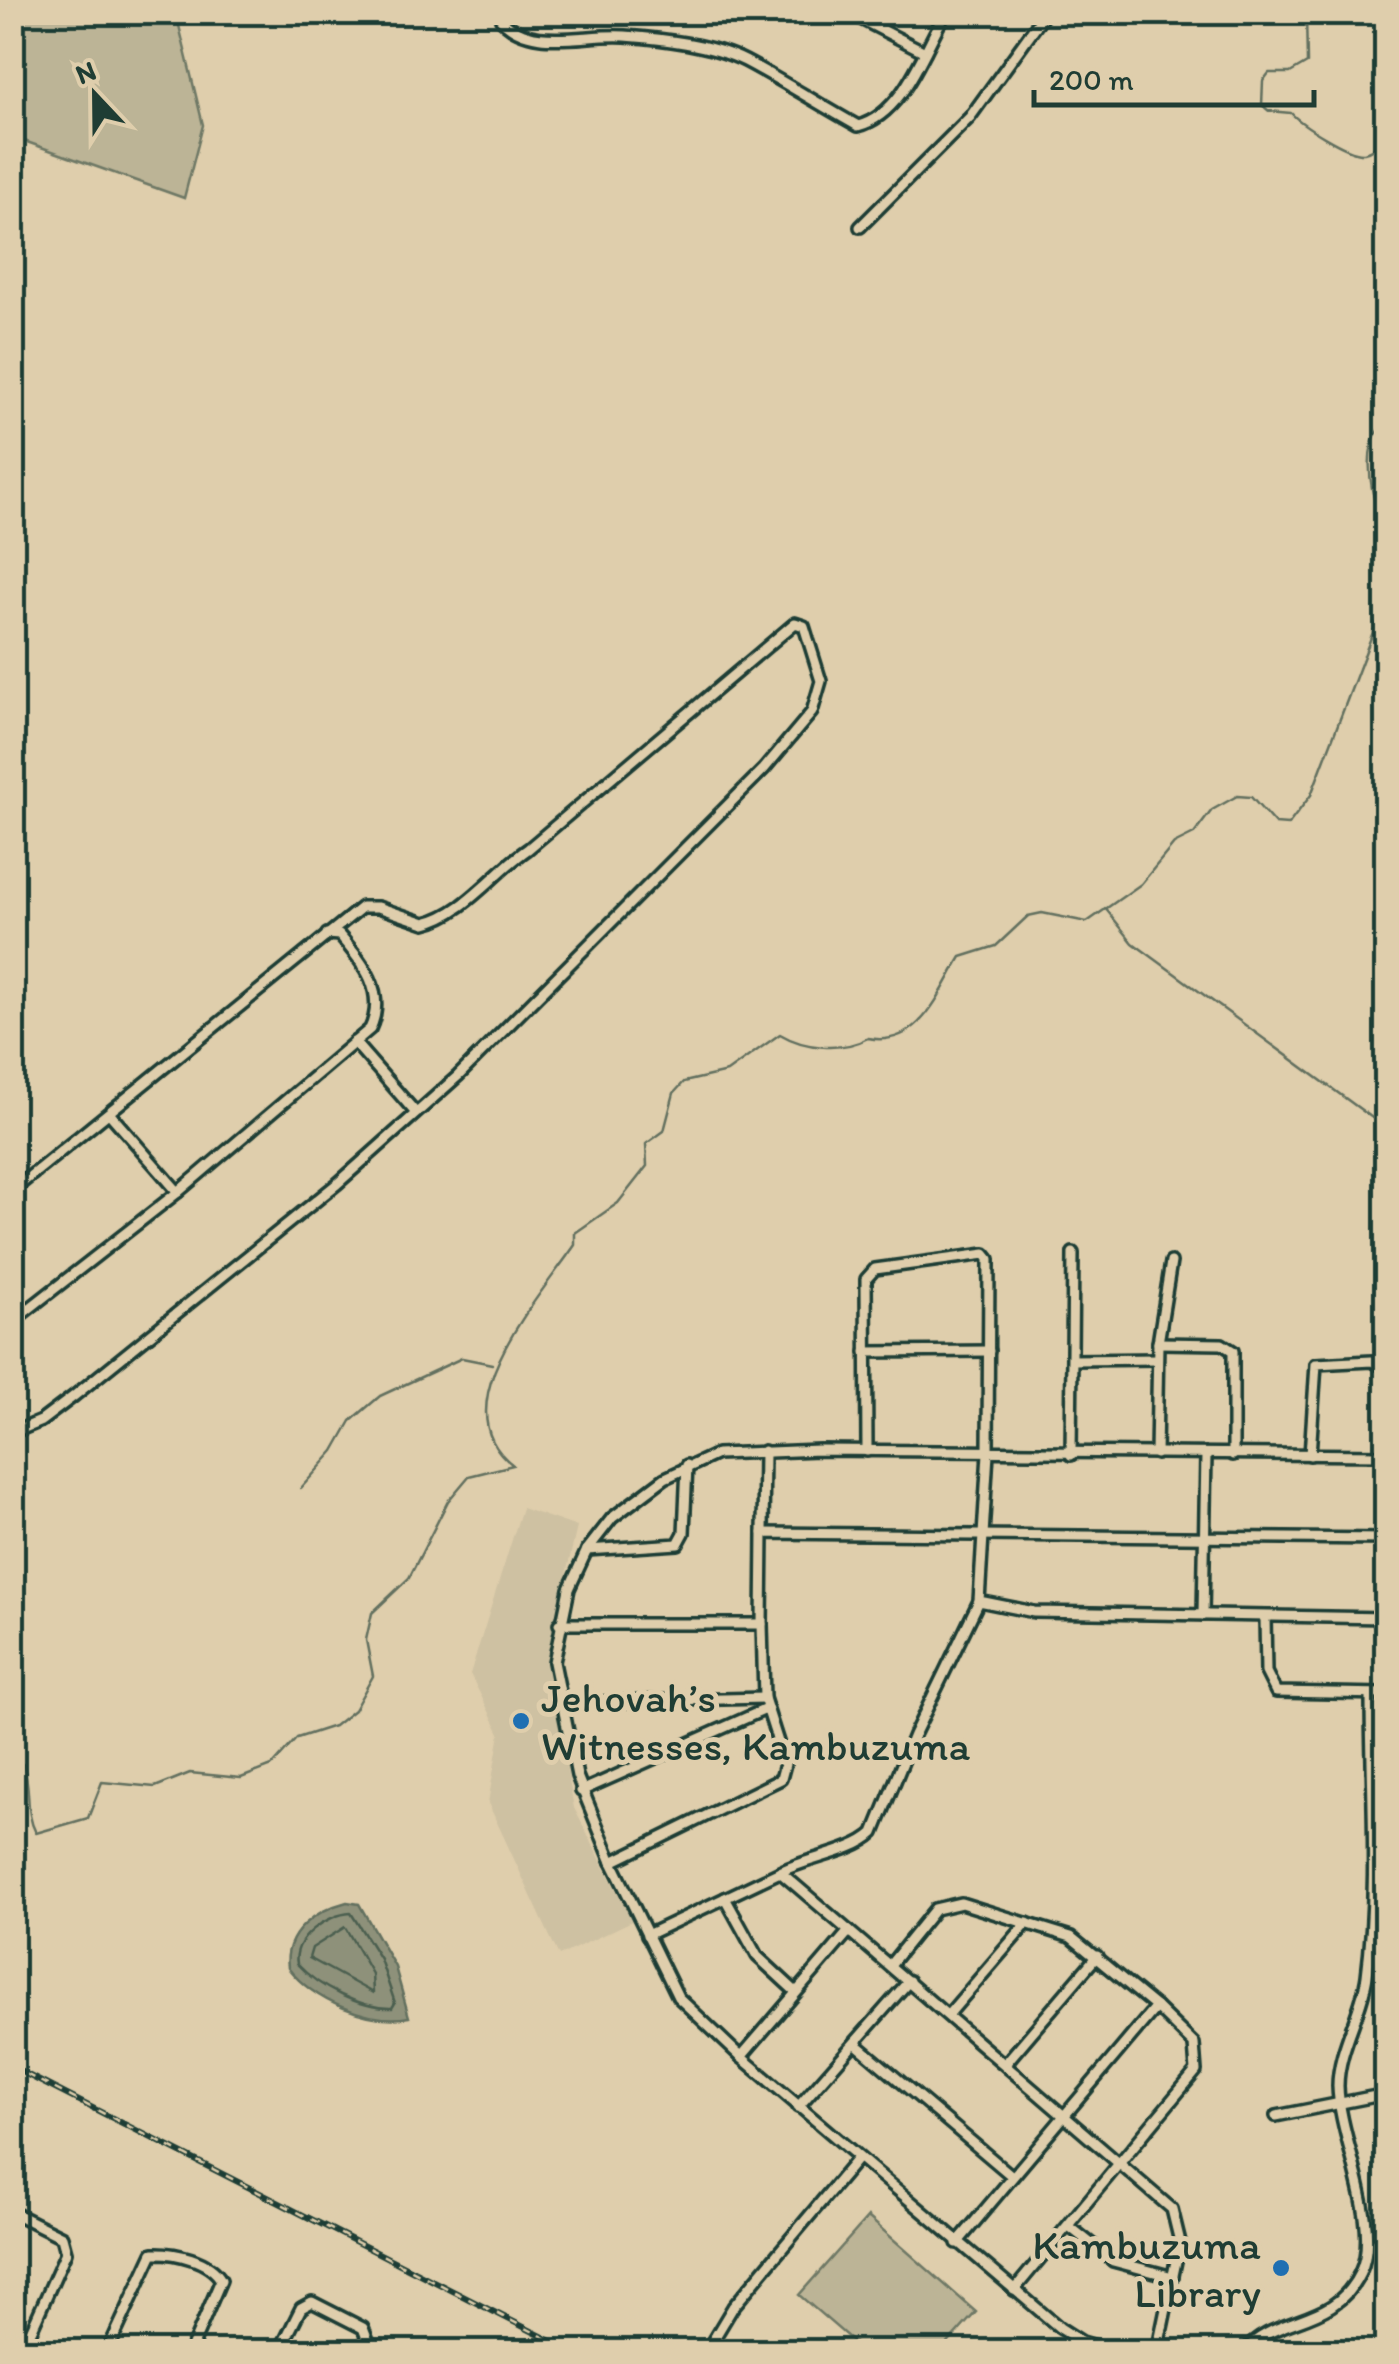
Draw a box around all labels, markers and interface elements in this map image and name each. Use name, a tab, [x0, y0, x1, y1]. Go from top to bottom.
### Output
north arrow	[45, 45, 145, 145]
scale bar	[1034, 45, 1314, 107]
text: N	[71, 53, 101, 91]
text: 200 m	[1049, 61, 1134, 98]
place label: Jehovah’s Witnesses, Kambuzuma	[541, 1672, 970, 1771]
marker: Jehovah’s Witnesses, Kambuzuma	[510, 1710, 532, 1732]
place label: Kambuzuma Library	[1032, 2219, 1261, 2318]
marker: Kambuzuma Library	[1270, 2257, 1292, 2279]

